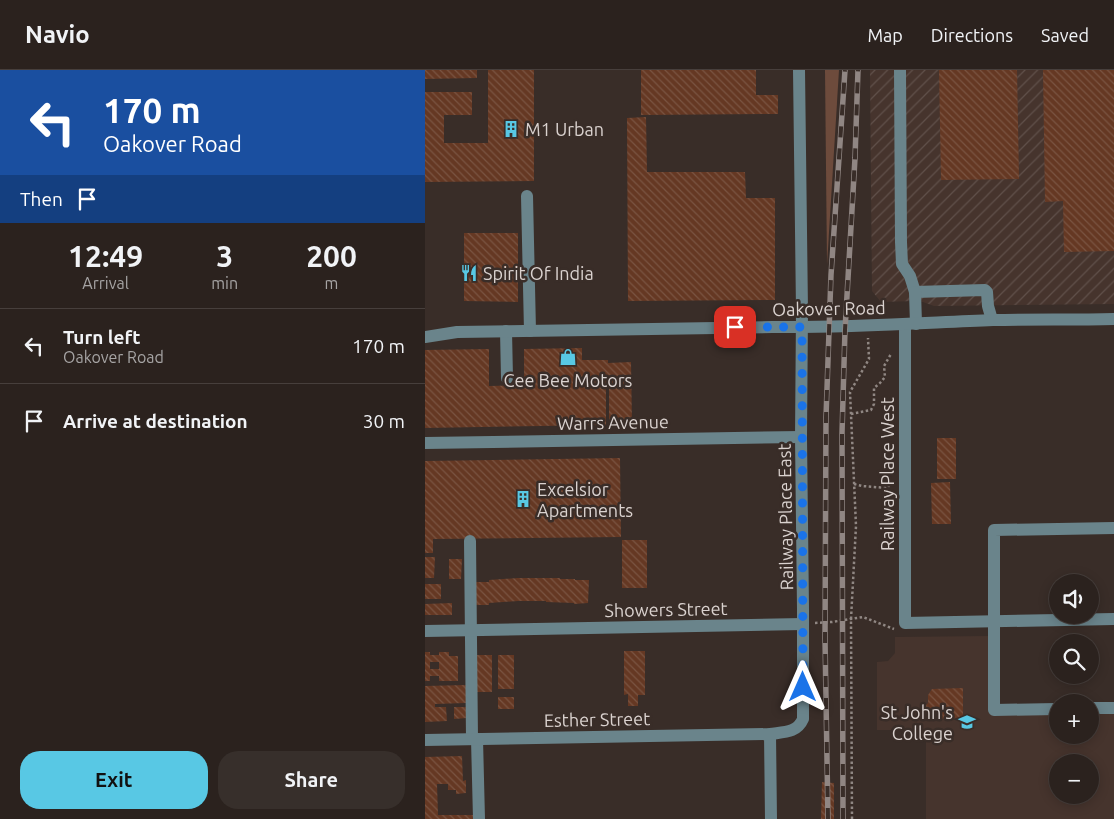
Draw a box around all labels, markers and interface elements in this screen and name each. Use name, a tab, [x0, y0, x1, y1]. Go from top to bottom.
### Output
text: Navio	[25, 21, 90, 48]
text: Map	[867, 25, 903, 45]
text: Directions	[931, 25, 1013, 45]
text: Saved	[1041, 25, 1089, 45]
icon: left	[20, 90, 85, 155]
text: 170 m	[103, 90, 201, 130]
building icon: M1 Urban	[501, 119, 521, 139]
place label: M1 Urban	[525, 119, 604, 139]
text: Oakover Road	[103, 131, 242, 156]
icon: arrive	[73, 185, 101, 213]
text: Then	[20, 188, 63, 210]
text: 12:49	[68, 239, 143, 273]
text: 3	[216, 239, 233, 273]
text: 200	[306, 239, 357, 273]
restaurant icon: Spirit Of India	[459, 263, 479, 283]
place label: Spirit Of India	[483, 263, 594, 283]
text: Arrival	[82, 274, 129, 292]
text: min	[211, 274, 238, 292]
text: m	[325, 274, 338, 292]
street label: Oakover Road	[772, 297, 886, 319]
pin	[714, 306, 756, 348]
icon: arrive	[721, 313, 749, 341]
text: Turn left	[63, 326, 141, 348]
icon: left	[20, 332, 48, 360]
text: 170 m	[352, 335, 405, 357]
shop icon: Cee Bee Motors	[558, 347, 578, 367]
text: Oakover Road	[63, 348, 164, 366]
place label: Cee Bee Motors	[504, 370, 633, 390]
street label: Railway Place West	[877, 397, 897, 551]
icon: arrive	[20, 407, 48, 435]
text: Arrive at destination	[63, 410, 248, 432]
text: 30 m	[363, 410, 405, 432]
street label: Warrs Avenue	[557, 411, 669, 433]
street label: Railway Place East	[774, 443, 796, 591]
place label: Excelsior Apartments	[537, 479, 633, 520]
building icon: Excelsior Apartments	[513, 489, 533, 509]
map controls	[1049, 574, 1099, 804]
button: sound	[1049, 574, 1099, 624]
street label: Showers Street	[604, 598, 728, 620]
button: search	[1049, 634, 1099, 684]
position arrow	[776, 660, 828, 712]
button: +	[1049, 694, 1099, 744]
place label: St John's College	[881, 702, 953, 743]
street label: Esther Street	[544, 708, 650, 730]
school or university icon: St John's College	[957, 712, 977, 732]
button: Exit	[20, 751, 208, 809]
button: Share	[218, 751, 405, 809]
button: −	[1049, 754, 1099, 804]

